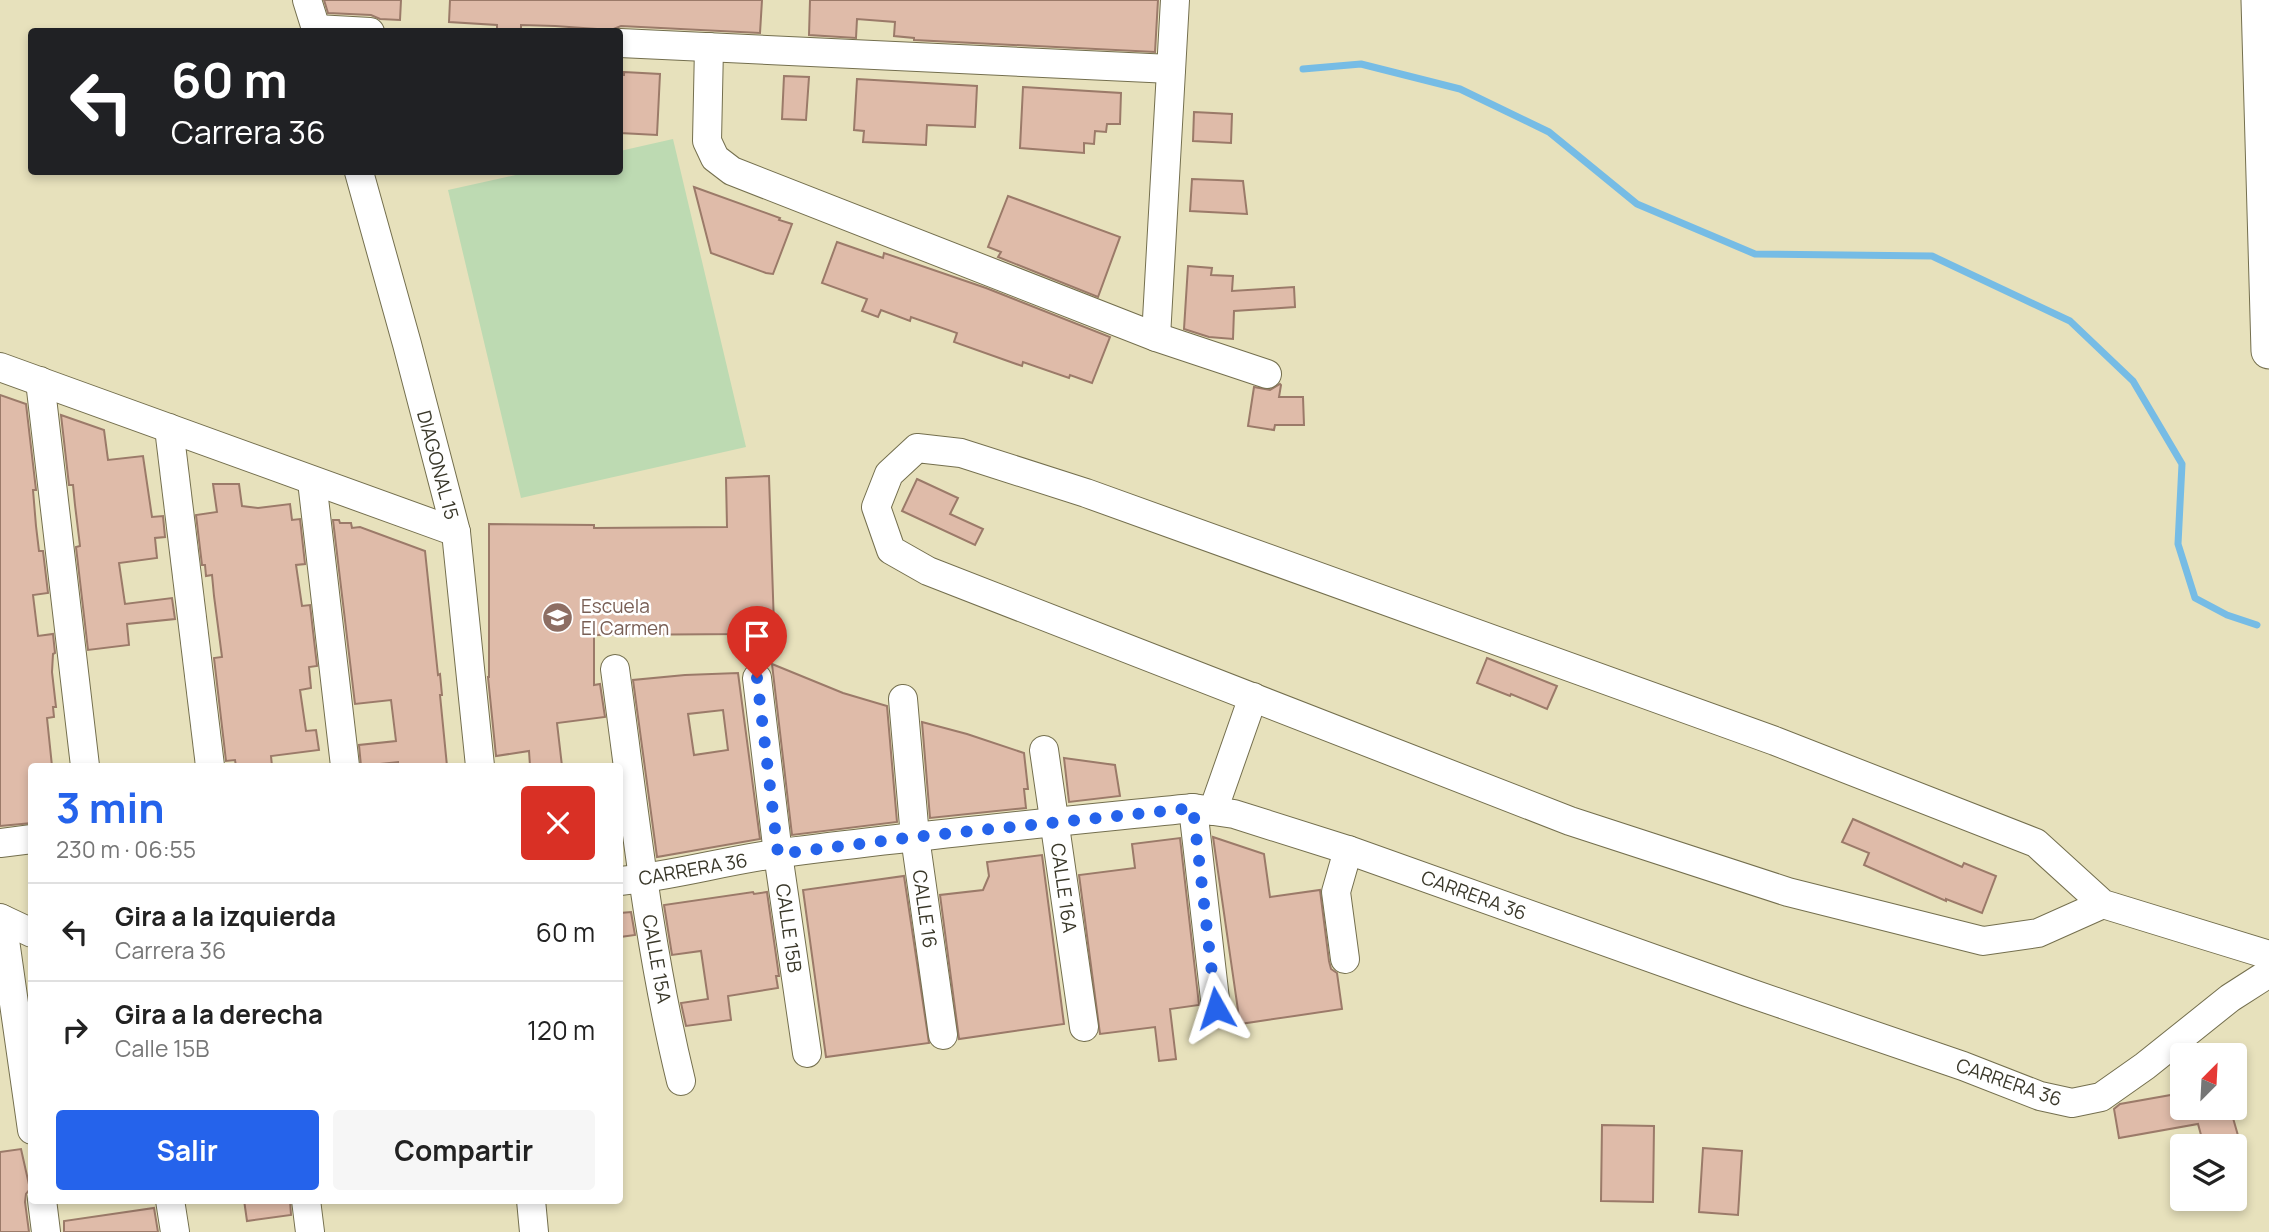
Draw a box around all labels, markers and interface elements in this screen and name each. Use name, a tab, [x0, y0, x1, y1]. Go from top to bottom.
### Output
text: 60 m	[171, 46, 288, 113]
icon: left	[56, 56, 147, 147]
text: Carrera 36	[171, 110, 326, 154]
street label: DIAGONAL 15	[411, 408, 465, 522]
place label: Escuela El Carmen	[581, 593, 669, 641]
school or university icon: Escuela El Carmen	[541, 600, 575, 634]
pin	[727, 606, 787, 678]
icon: arrive	[738, 617, 776, 655]
text: 3 min	[56, 778, 165, 836]
button: close	[521, 786, 595, 860]
text: 230 m · 06:55	[56, 833, 196, 865]
street label: CALLE 16A	[1045, 841, 1083, 935]
street label: CARRERA 36	[637, 847, 749, 891]
street label: CARRERA 36	[1418, 864, 1530, 926]
street label: CALLE 16	[907, 868, 943, 950]
street label: CALLE 15B	[770, 882, 808, 974]
text: Gira a la izquierda	[115, 898, 336, 934]
icon: left	[56, 913, 94, 951]
street label: CALLE 15A	[636, 913, 678, 1005]
text: 60 m	[536, 914, 595, 950]
text: Carrera 36	[115, 934, 226, 966]
position arrow	[1179, 971, 1253, 1045]
text: Gira a la derecha	[115, 996, 323, 1032]
icon: right	[56, 1011, 94, 1049]
text: 120 m	[527, 1012, 595, 1048]
text: Calle 15B	[115, 1032, 209, 1064]
north arrow	[2170, 1043, 2247, 1120]
map controls	[2170, 1043, 2247, 1211]
street label: CARRERA 36	[1953, 1052, 2065, 1112]
button: Salir	[56, 1110, 319, 1190]
button: Compartir	[333, 1110, 595, 1190]
button: layers	[2170, 1134, 2247, 1211]

